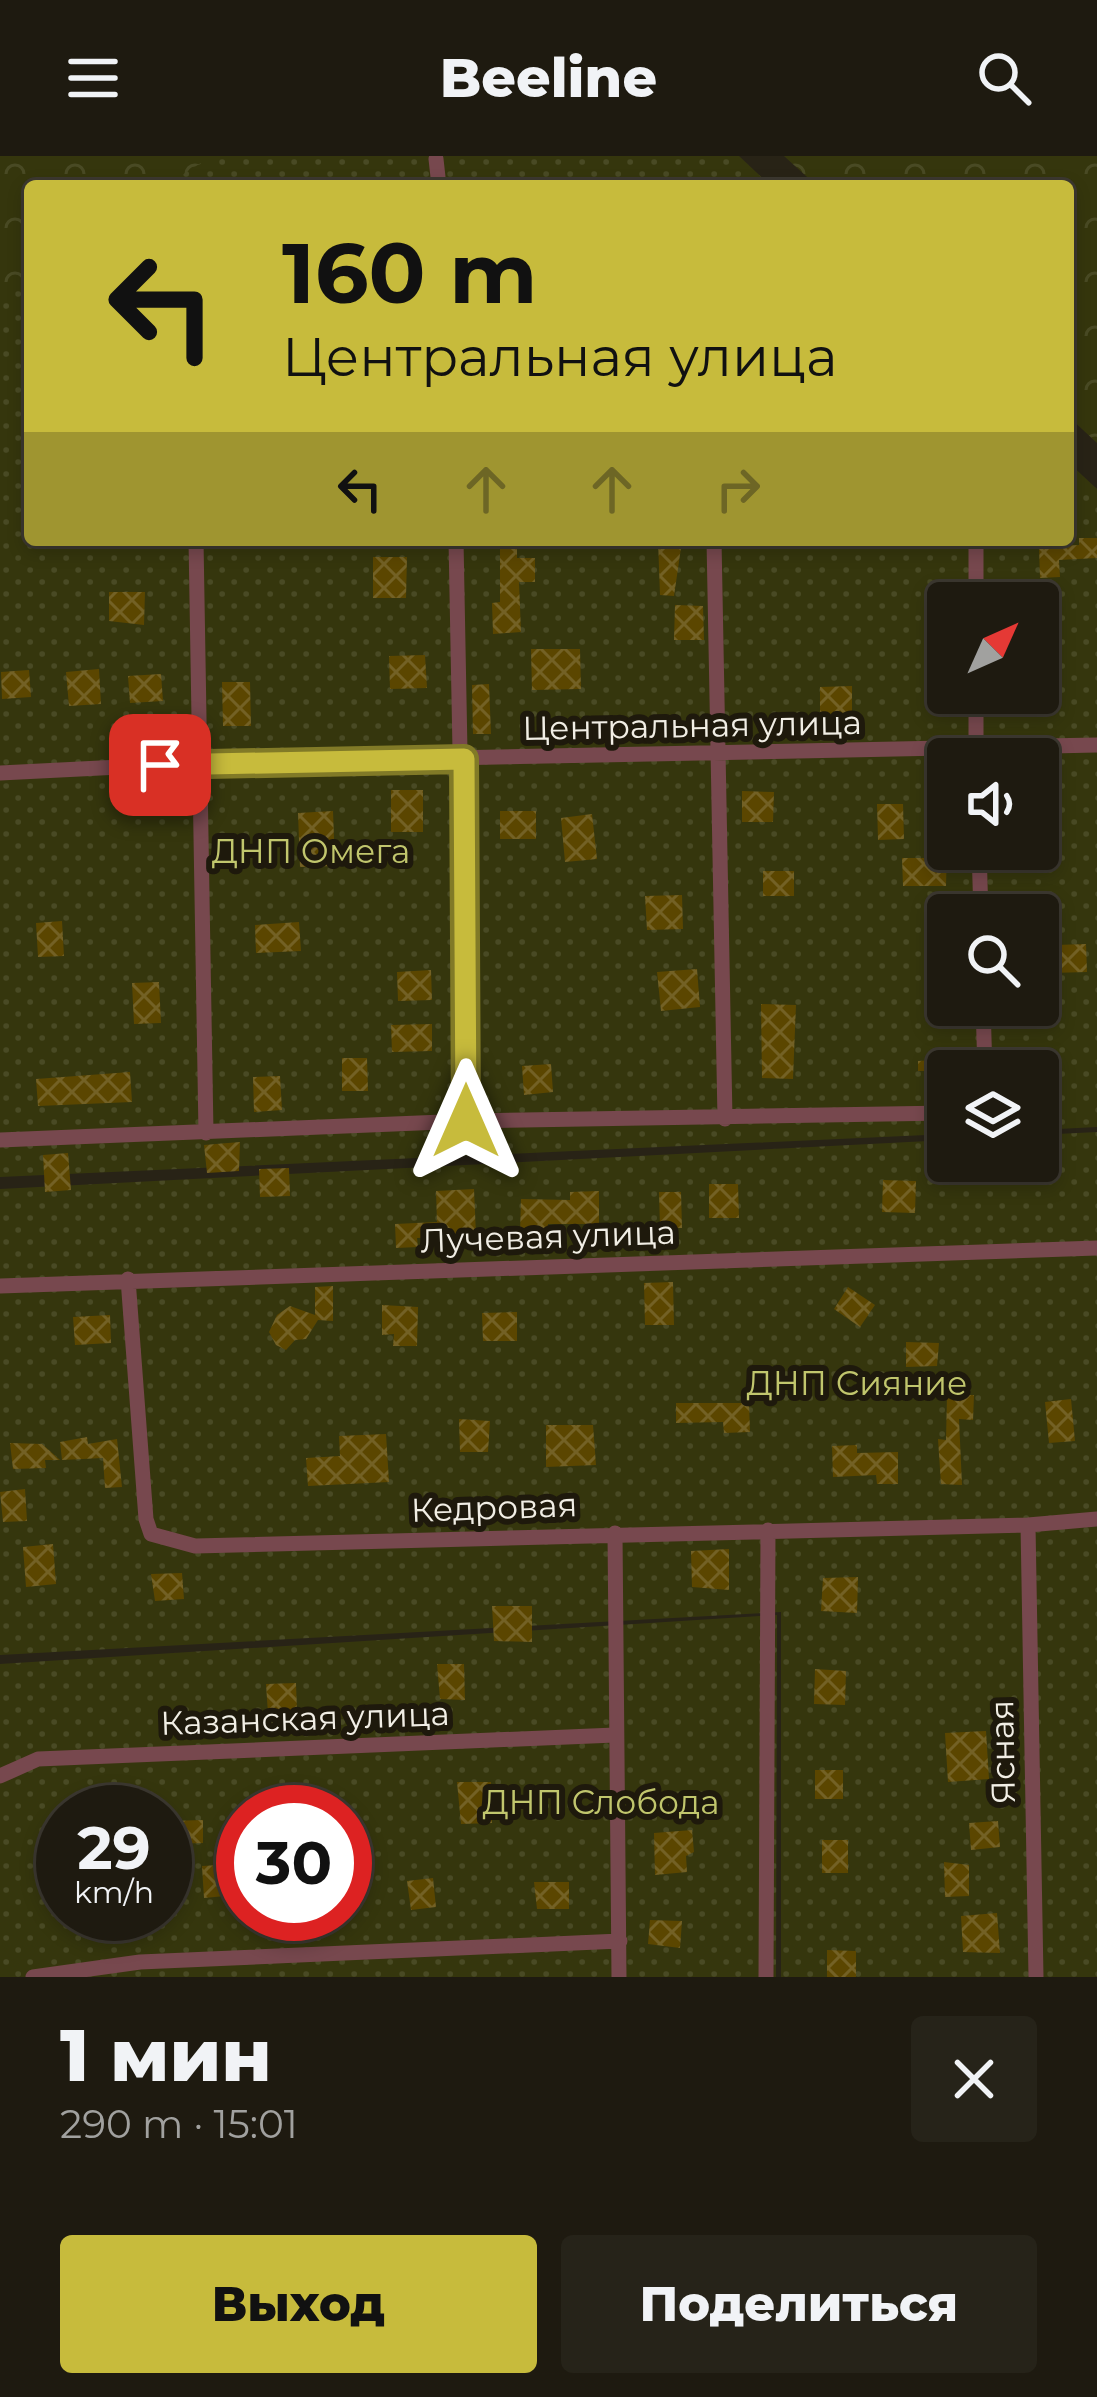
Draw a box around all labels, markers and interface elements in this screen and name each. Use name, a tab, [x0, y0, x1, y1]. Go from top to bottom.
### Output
icon: menu	[60, 45, 126, 111]
text: Beeline	[440, 45, 657, 111]
icon: search	[971, 45, 1037, 111]
text: 160 m	[282, 222, 537, 324]
icon: left	[84, 228, 240, 384]
text: Центральная улица	[282, 324, 837, 390]
icon: left	[327, 456, 393, 522]
icon: ahead	[453, 456, 519, 522]
icon: ahead	[579, 456, 645, 522]
icon: right	[705, 456, 771, 522]
north arrow	[927, 582, 1059, 714]
map controls	[927, 582, 1059, 1182]
street label: Центральная улица	[522, 702, 862, 748]
pin	[109, 714, 211, 816]
icon: arrive	[127, 732, 193, 798]
button: sound	[927, 738, 1059, 870]
park label: ДНП Омега	[212, 831, 410, 871]
button: search	[927, 894, 1059, 1026]
button: layers	[927, 1050, 1059, 1182]
position arrow	[403, 1058, 529, 1184]
street label: Лучевая улица	[420, 1212, 676, 1260]
park label: ДНП Сияние	[747, 1363, 967, 1403]
street label: Кедровая	[410, 1484, 578, 1530]
street label: Казанская улица	[160, 1693, 450, 1743]
street label: Ясная	[981, 1700, 1023, 1804]
park label: ДНП Слобода	[482, 1782, 720, 1822]
speed limit sign: 30	[216, 1785, 372, 1941]
text: 29	[77, 1811, 151, 1884]
text: km/h	[74, 1874, 154, 1911]
text: 1 мин	[60, 2011, 272, 2099]
button: close	[911, 2016, 1037, 2142]
text: 290 m · 15:01	[60, 2100, 298, 2148]
button: Выход	[60, 2235, 537, 2373]
button: Поделиться	[561, 2235, 1037, 2373]

